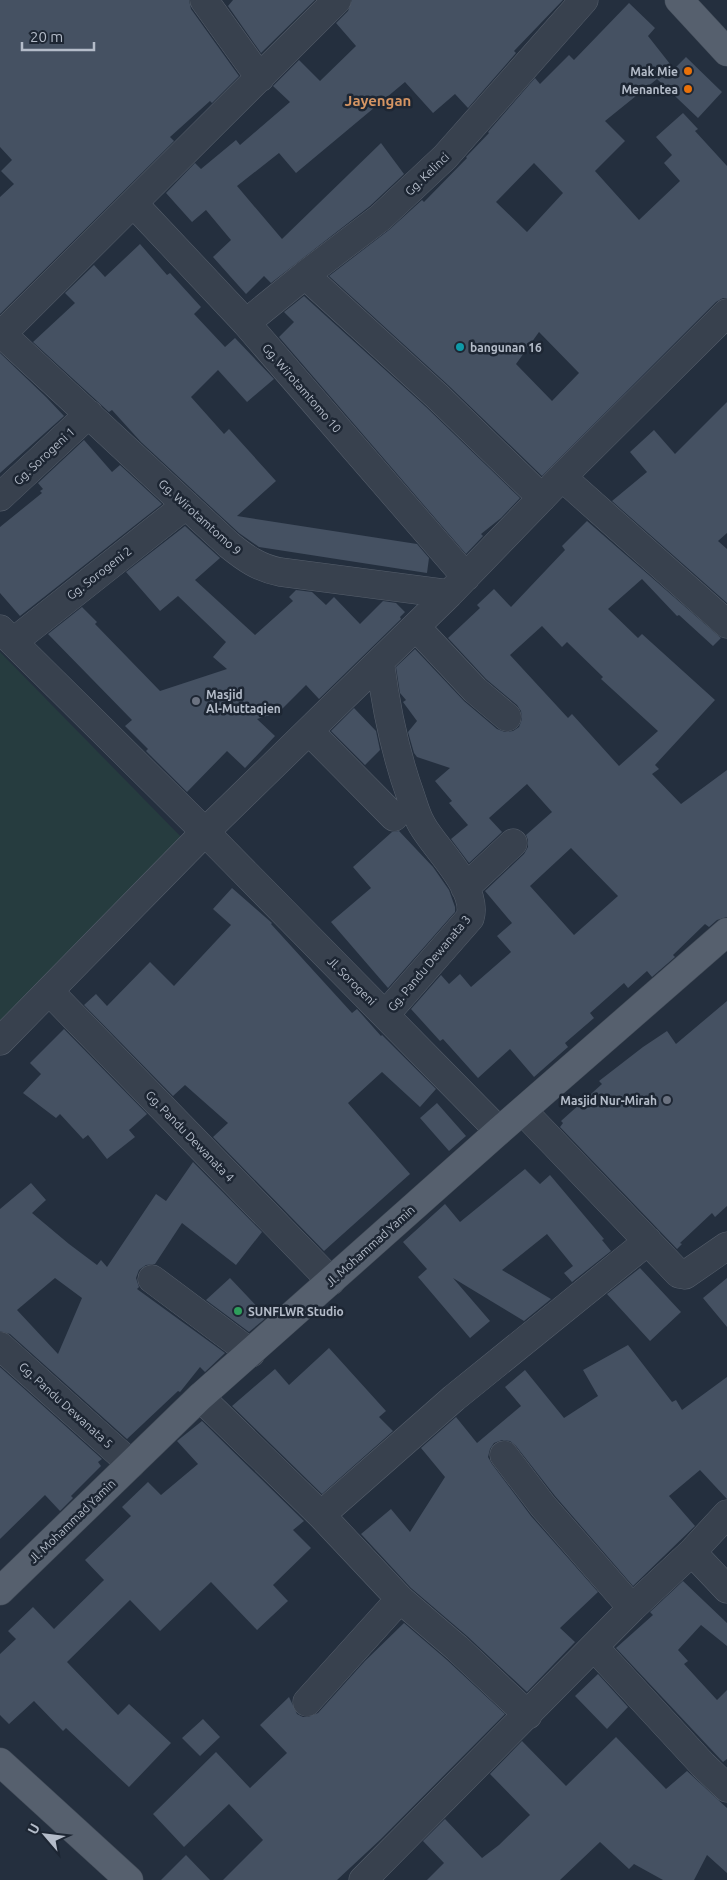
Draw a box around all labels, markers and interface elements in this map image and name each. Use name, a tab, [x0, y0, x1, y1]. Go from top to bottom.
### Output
scale bar	[22, 20, 95, 52]
text: 20 m	[30, 28, 63, 45]
place label: Mak Mie	[630, 65, 678, 78]
marker: Mak Mie	[682, 65, 694, 77]
place label: Menantea	[621, 83, 678, 96]
marker: Menantea	[682, 83, 694, 95]
district label: Jayengan	[345, 92, 411, 109]
street label: Gg. Kelinci	[402, 150, 452, 198]
street label: Gg. Wirotamtomo 10	[260, 341, 344, 435]
marker: bangunan 16	[454, 341, 466, 353]
place label: bangunan 16	[470, 341, 542, 354]
street label: Gg. Sorogeni 1	[11, 425, 77, 487]
street label: Gg. Wirotamtomo 9	[156, 477, 244, 557]
street label: Gg. Sorogeni 2	[64, 544, 134, 602]
place label: Masjid Al-Muttaqien	[206, 688, 281, 715]
marker: Masjid Al-Muttaqien	[190, 695, 202, 707]
street label: Gg. Pandu Dewanata 3	[385, 912, 473, 1014]
street label: Jl. Sorogeni	[325, 954, 379, 1008]
street label: Gg. Pandu Dewanata 4	[143, 1088, 237, 1184]
place label: Masjid Nur-Mirah	[560, 1094, 657, 1107]
marker: Masjid Nur-Mirah	[661, 1094, 673, 1106]
street label: Jl. Mohammad Yamin	[323, 1203, 417, 1289]
marker: SUNFLWR Studio	[232, 1305, 244, 1317]
place label: SUNFLWR Studio	[248, 1305, 344, 1318]
street label: Gg. Pandu Dewanata 5	[17, 1360, 115, 1450]
street label: Jl. Mohammad Yamin	[26, 1476, 118, 1566]
north arrow	[20, 1810, 70, 1860]
text: U	[24, 1821, 43, 1837]

